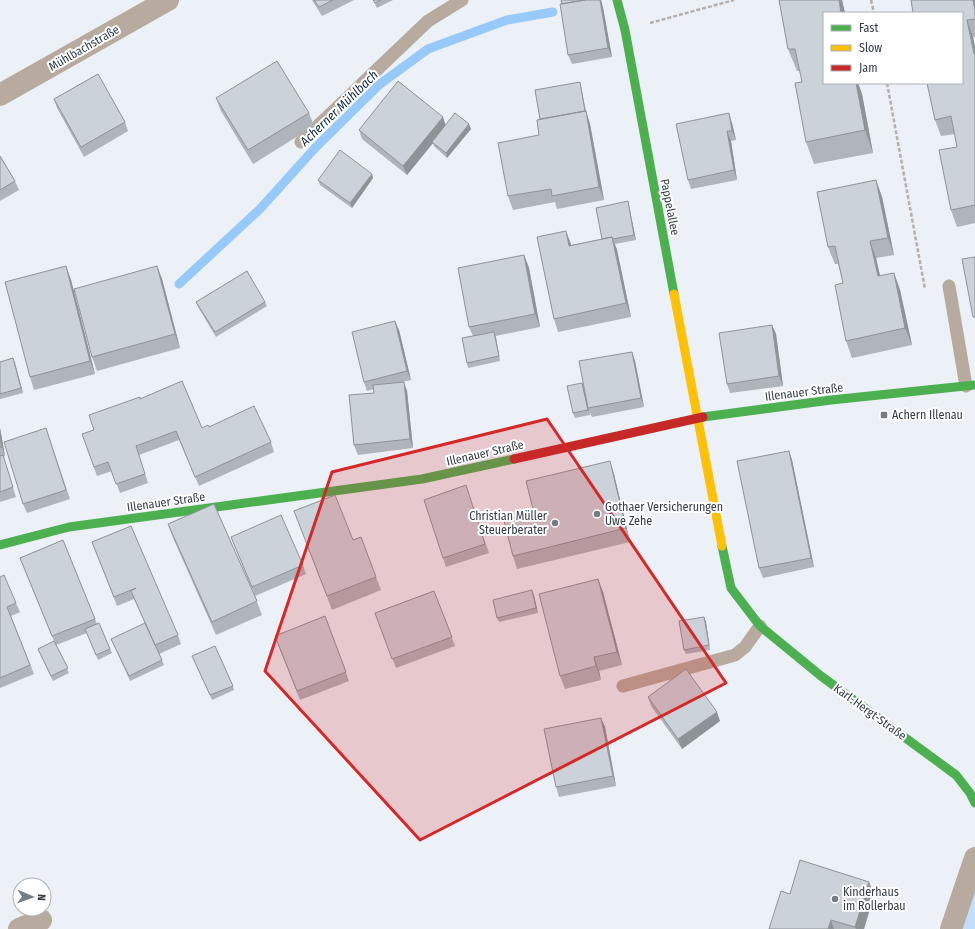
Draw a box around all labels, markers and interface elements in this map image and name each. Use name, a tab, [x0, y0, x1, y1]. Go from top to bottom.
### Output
legend	[823, 12, 963, 84]
text: Fast	[859, 21, 878, 35]
street label: Mühlbachstraße	[46, 22, 122, 74]
text: Slow	[859, 41, 882, 55]
text: Jam	[859, 61, 877, 75]
water label: Acherner Mühlbach	[296, 67, 381, 150]
street label: Pappelallee	[658, 178, 682, 236]
street label: Illenauer Straße	[764, 380, 844, 404]
place label: Achern Illenau	[892, 408, 963, 422]
marker: Achern Illenau	[879, 410, 889, 420]
street label: Illenauer Straße	[445, 437, 525, 469]
street label: Illenauer Straße	[126, 490, 206, 514]
place label: Gothaer Versicherungen Uwe Zehe	[605, 500, 723, 528]
place label: Christian Müller Steuerberater	[469, 509, 548, 537]
marker: Gothaer Versicherungen Uwe Zehe	[592, 509, 602, 519]
marker: Christian Müller Steuerberater	[550, 518, 560, 528]
street label: Karl-Hergt-Straße	[831, 681, 909, 743]
north arrow	[12, 877, 52, 917]
place label: Kinderhaus im Rollerbau	[843, 885, 906, 913]
text: N	[35, 894, 48, 901]
marker: Kinderhaus im Rollerbau	[830, 894, 840, 904]

